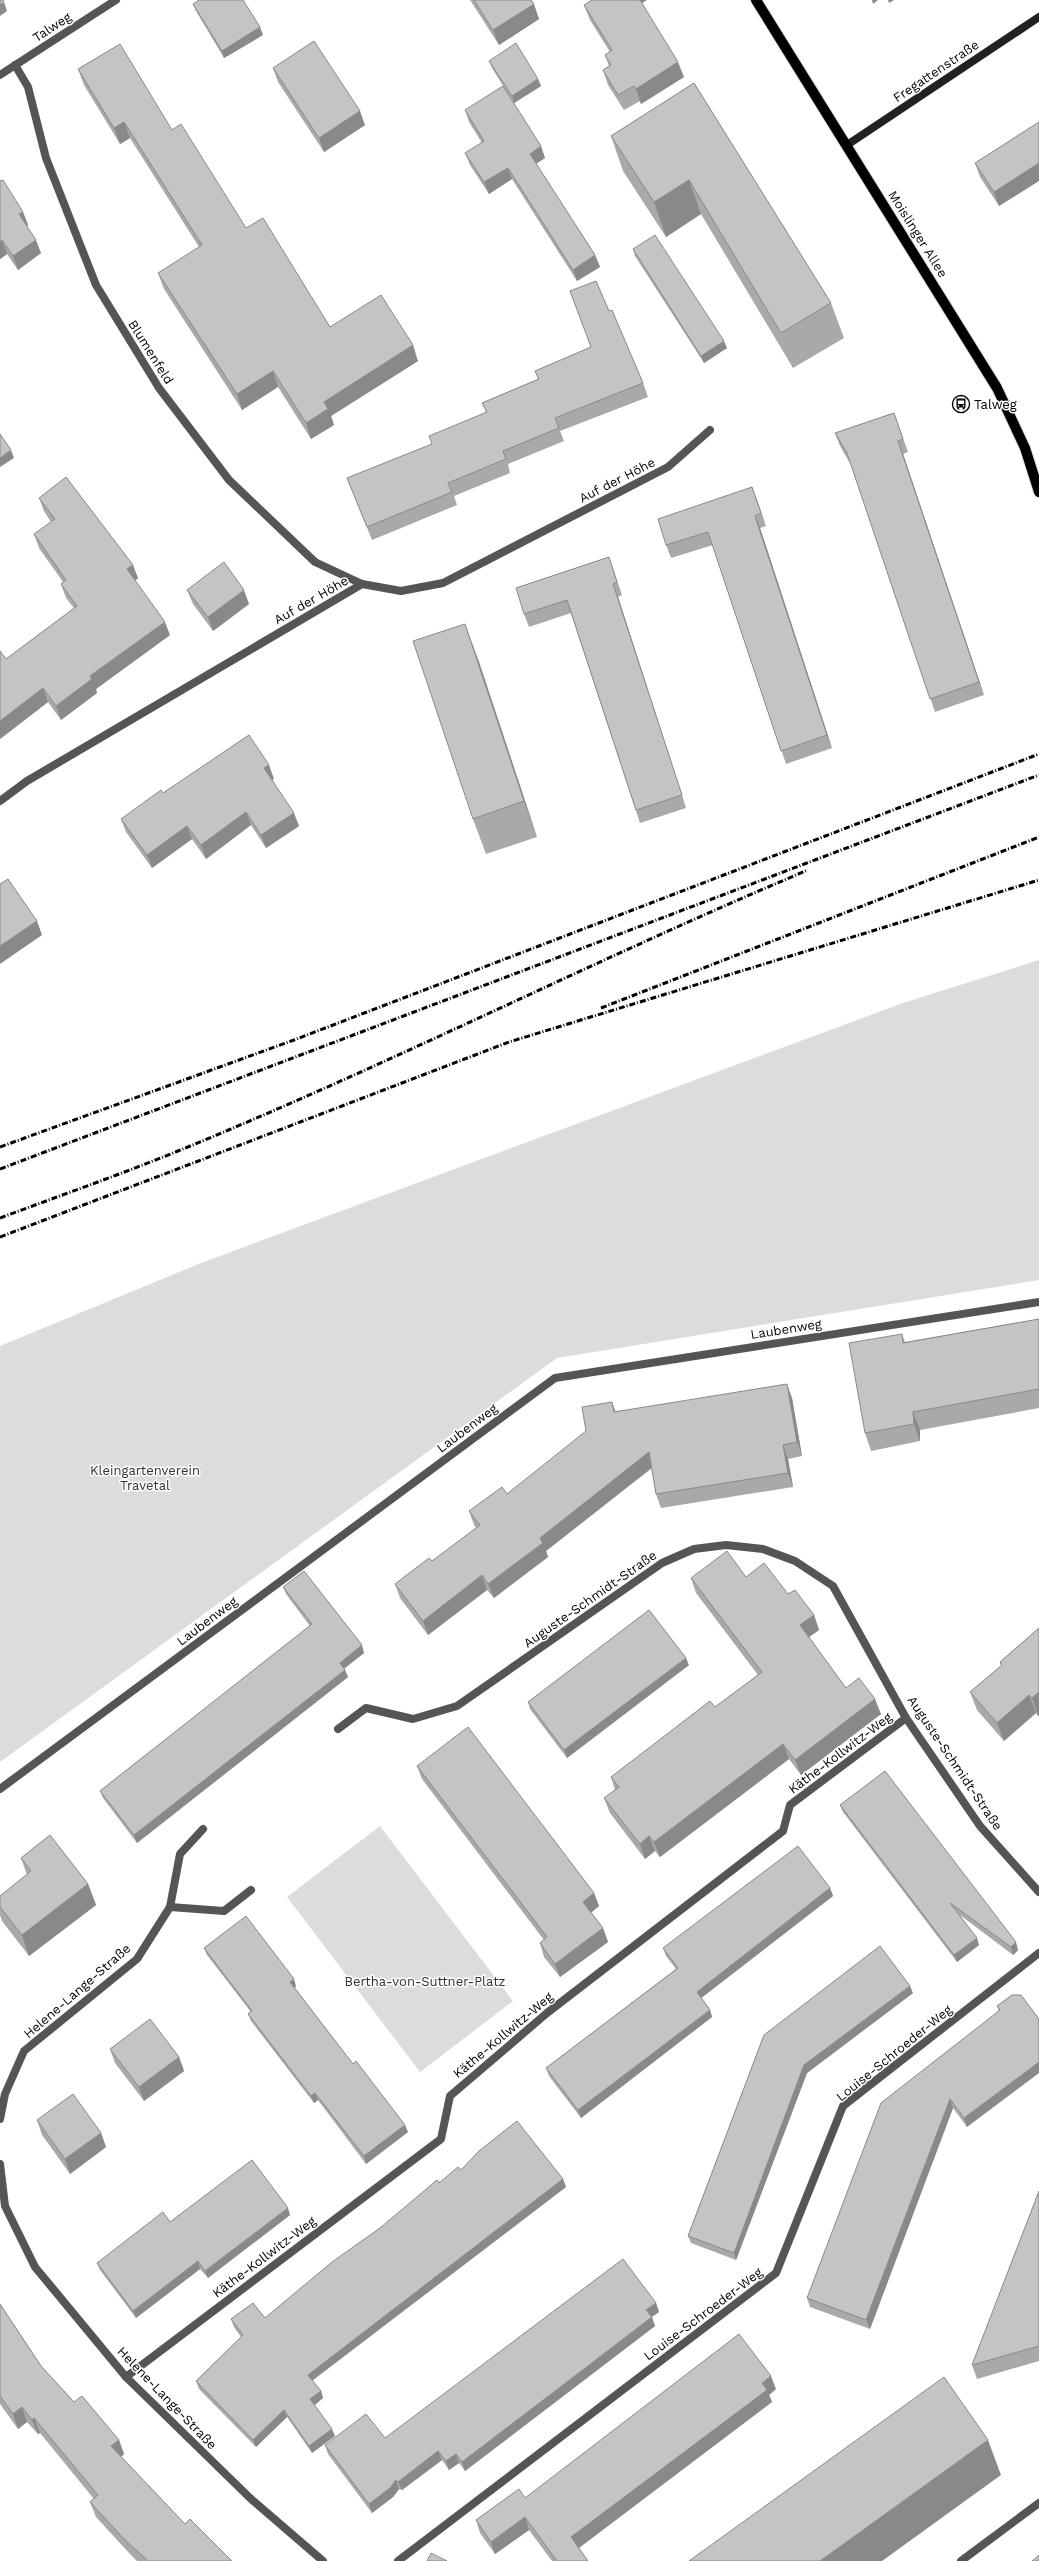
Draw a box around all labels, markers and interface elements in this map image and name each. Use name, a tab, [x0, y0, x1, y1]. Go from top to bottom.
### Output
street label: Talweg	[30, 9, 74, 45]
street label: Fregattenstraße	[890, 37, 982, 105]
street label: Moislinger Allee	[885, 188, 951, 280]
street label: Blumenfeld	[125, 317, 177, 387]
bus stop icon: Talweg	[951, 394, 971, 414]
place label: Talweg	[974, 397, 1017, 412]
street label: Auf der Höhe	[576, 454, 658, 506]
street label: Auf der Höhe	[271, 573, 351, 627]
street label: Laubenweg	[749, 1316, 823, 1342]
street label: Laubenweg	[434, 1400, 500, 1456]
park label: Kleingartenverein Travetal	[90, 1463, 200, 1493]
street label: Auguste-Schmidt-Straße	[521, 1547, 659, 1651]
street label: Laubenweg	[174, 1593, 240, 1649]
street label: Auguste-Schmidt-Straße	[904, 1693, 1006, 1833]
street label: Käthe-Kollwitz-Weg	[785, 1709, 895, 1797]
street label: Helene-Lange-Straße	[21, 1941, 133, 2041]
park label: Bertha-von-Suttner-Platz	[344, 1974, 506, 1989]
street label: Käthe-Kollwitz-Weg	[450, 1989, 556, 2081]
street label: Louise-Schroeder-Weg	[833, 2002, 955, 2104]
street label: Käthe-Kollwitz-Weg	[209, 2213, 319, 2301]
street label: Louise-Schroeder-Weg	[641, 2265, 765, 2363]
street label: Helene-Lange-Straße	[114, 2344, 220, 2452]

